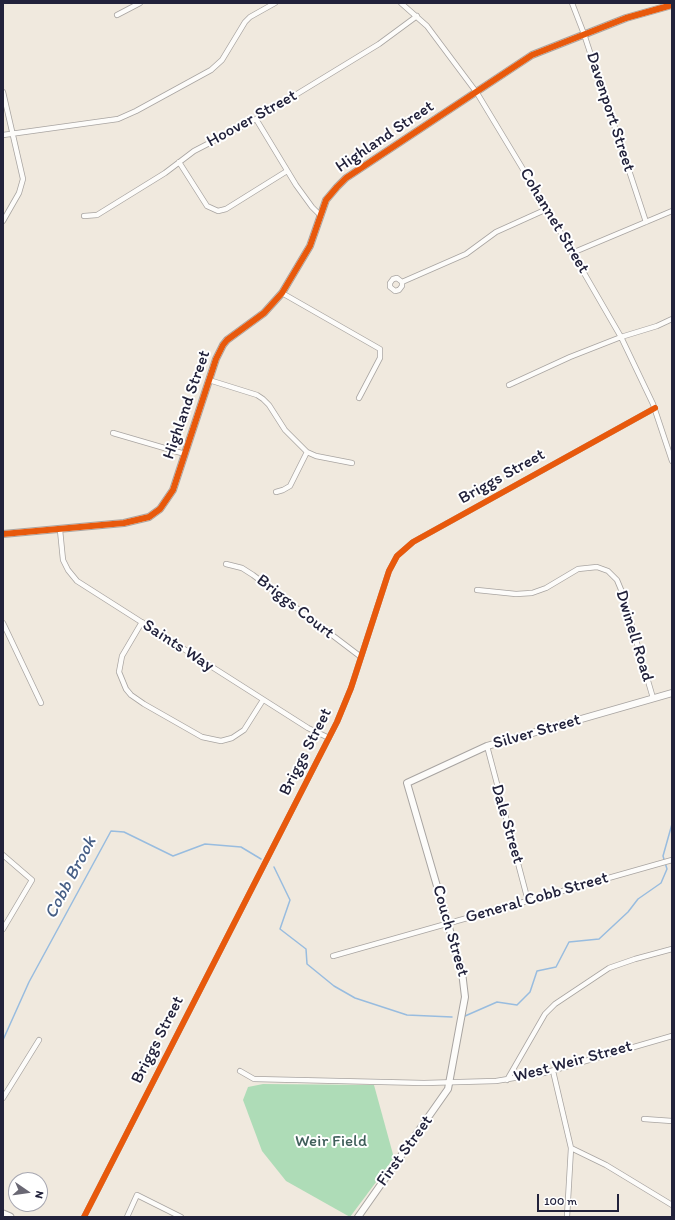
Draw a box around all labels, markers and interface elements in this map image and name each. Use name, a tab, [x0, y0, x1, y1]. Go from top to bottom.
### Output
street label: Davenport Street	[581, 50, 639, 174]
street label: Hoover Street	[203, 86, 301, 152]
street label: Highland Street	[332, 97, 438, 177]
street label: Cohannet Street	[515, 165, 593, 277]
street label: Highland Street	[159, 348, 215, 462]
street label: Briggs Street	[455, 445, 549, 509]
street label: Briggs Court	[252, 570, 338, 644]
street label: Dwinell Road	[610, 588, 658, 684]
street label: Saints Way	[139, 615, 217, 677]
street label: Briggs Street	[275, 705, 337, 799]
street label: Silver Street	[491, 710, 583, 754]
street label: Dale Street	[486, 782, 528, 866]
water label: Cobb Brook	[40, 833, 102, 923]
street label: General Cobb Street	[463, 868, 611, 928]
street label: Couch Street	[427, 883, 473, 979]
street label: Briggs Street	[127, 993, 189, 1087]
street label: West Weir Street	[512, 1036, 634, 1088]
street label: First Street	[372, 1112, 438, 1190]
park label: Weir Field	[295, 1132, 367, 1152]
north arrow	[8, 1172, 48, 1212]
scale bar	[539, 1186, 621, 1212]
text: N	[32, 1190, 46, 1200]
text: 100 m	[544, 1194, 577, 1208]

